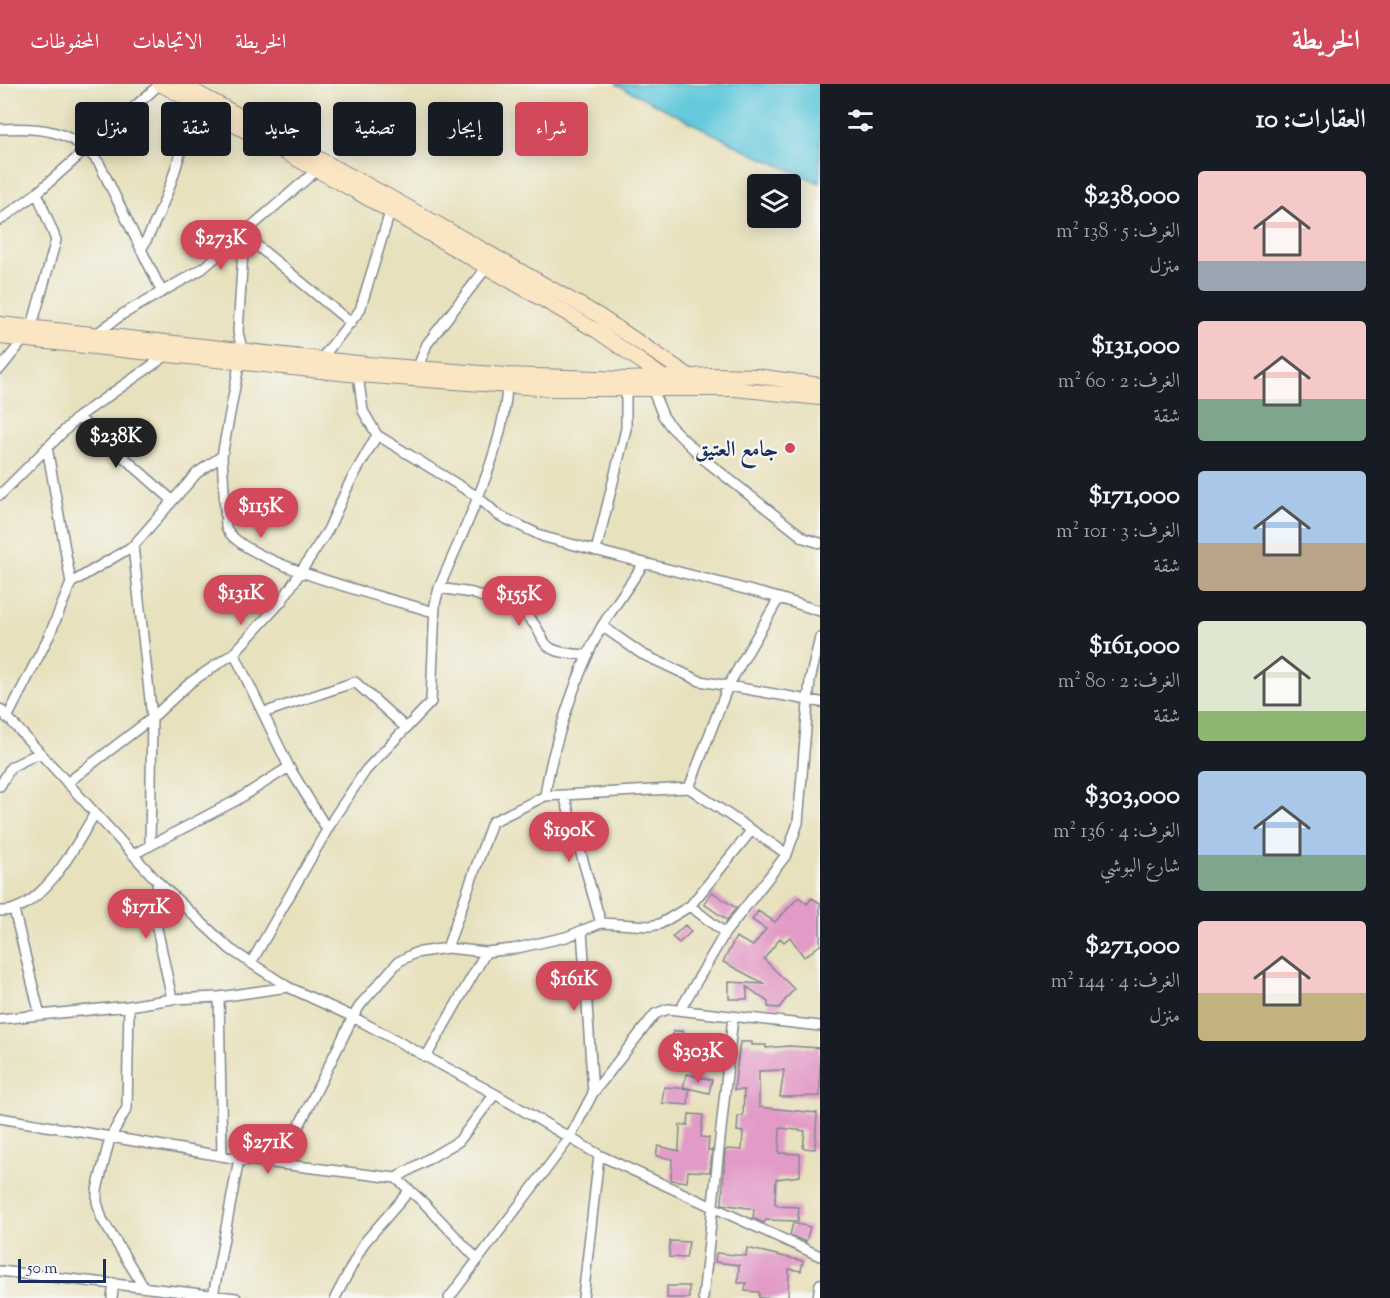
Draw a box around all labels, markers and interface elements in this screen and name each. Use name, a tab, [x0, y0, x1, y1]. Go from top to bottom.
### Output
text: الخريطة	[1292, 22, 1360, 62]
text: المحفوظات	[30, 28, 99, 58]
text: الاتجاهات	[132, 28, 202, 58]
text: الخريطة	[235, 28, 286, 58]
chip: منزل	[75, 102, 149, 156]
chip: شقة	[161, 102, 231, 156]
chip: جديد	[243, 102, 321, 156]
chip: تصفية	[333, 102, 416, 156]
chip: إيجار	[428, 102, 503, 156]
chip: شراء	[515, 102, 588, 156]
text: العقارات: 10	[1256, 102, 1366, 139]
icon: filters	[844, 104, 877, 137]
map controls	[747, 174, 801, 228]
button: layers	[747, 174, 801, 228]
text: $238,000	[1084, 178, 1180, 215]
icon: home	[1246, 195, 1318, 267]
text: الغرف: 5 · 138 m²	[1056, 218, 1180, 247]
pin: $273K	[179, 220, 263, 271]
text: $273K	[195, 225, 247, 254]
text: منزل	[1149, 253, 1180, 282]
text: $131,000	[1091, 328, 1180, 365]
icon: home	[1246, 345, 1318, 417]
text: الغرف: 2 · 60 m²	[1058, 368, 1180, 397]
text: شقة	[1154, 403, 1180, 432]
pin: $238K	[74, 418, 158, 469]
text: $238K	[90, 423, 142, 452]
place label: جامع العتيق	[695, 435, 778, 469]
marker: جامع العتيق	[783, 441, 797, 455]
text: $171,000	[1088, 478, 1180, 515]
pin: $115K	[219, 488, 303, 539]
text: $115K	[238, 493, 284, 522]
icon: home	[1246, 495, 1318, 567]
text: الغرف: 3 · 101 m²	[1056, 518, 1180, 547]
text: شقة	[1154, 553, 1180, 582]
pin: $131K	[199, 575, 283, 626]
pin: $155K	[477, 576, 561, 627]
text: $131K	[218, 580, 264, 609]
text: $155K	[496, 581, 542, 610]
text: $161,000	[1089, 628, 1180, 665]
icon: home	[1246, 645, 1318, 717]
text: الغرف: 2 · 80 m²	[1058, 668, 1180, 697]
text: شقة	[1154, 703, 1180, 732]
text: $303,000	[1085, 778, 1180, 815]
icon: home	[1246, 795, 1318, 867]
pin: $190K	[527, 812, 611, 863]
text: $190K	[543, 817, 595, 846]
text: الغرف: 4 · 136 m²	[1053, 818, 1180, 847]
text: شارع البوشي	[1100, 853, 1180, 882]
pin: $171K	[104, 889, 188, 940]
text: $171K	[122, 894, 170, 923]
text: $271,000	[1085, 928, 1180, 965]
icon: home	[1246, 945, 1318, 1017]
pin: $161K	[532, 961, 616, 1012]
text: $161K	[550, 966, 598, 995]
text: الغرف: 4 · 144 m²	[1051, 968, 1180, 997]
text: منزل	[1149, 1003, 1180, 1032]
pin: $303K	[656, 1033, 740, 1084]
text: $303K	[672, 1038, 724, 1067]
pin: $271K	[226, 1124, 310, 1175]
text: $271K	[242, 1129, 294, 1158]
scale bar	[18, 1256, 106, 1284]
text: 50 m	[27, 1258, 58, 1281]

